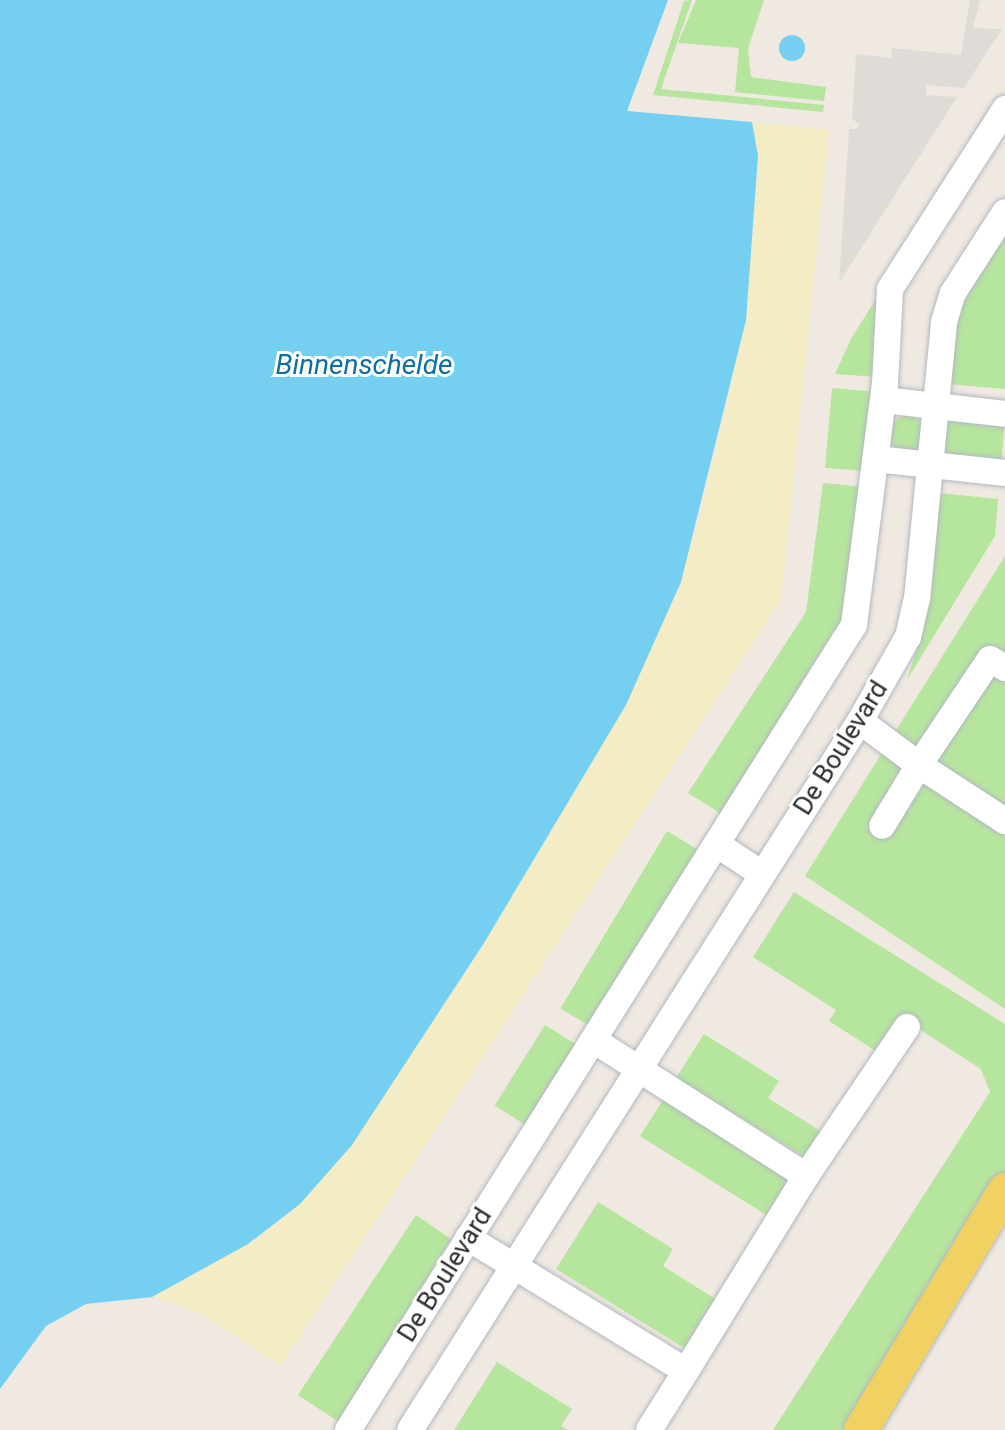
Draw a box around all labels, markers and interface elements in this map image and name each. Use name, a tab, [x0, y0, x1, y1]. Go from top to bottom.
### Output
water label: Binnenschelde	[276, 348, 452, 382]
street label: De Boulevard	[787, 675, 895, 821]
street label: De Boulevard	[391, 1202, 499, 1348]

